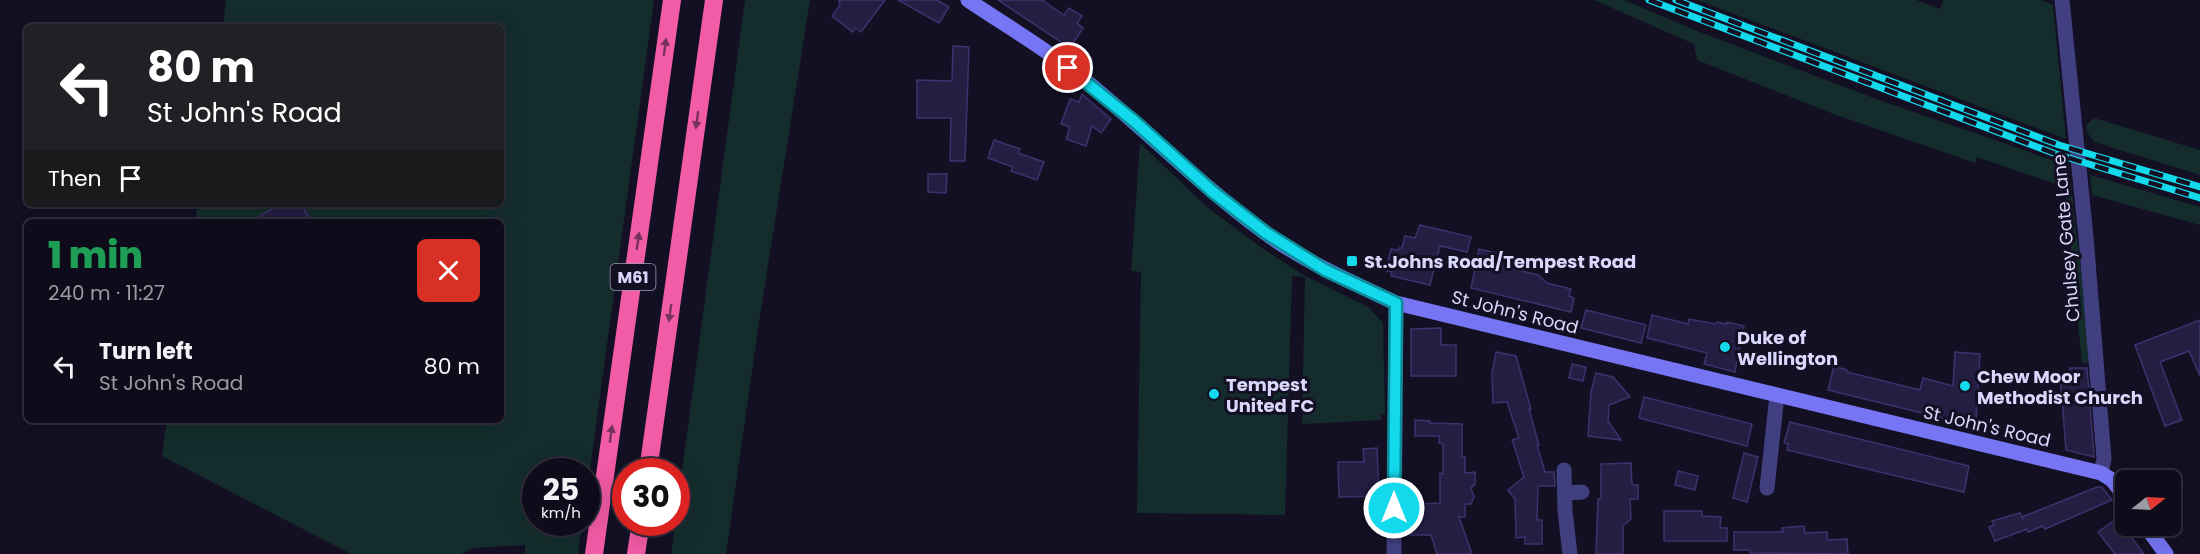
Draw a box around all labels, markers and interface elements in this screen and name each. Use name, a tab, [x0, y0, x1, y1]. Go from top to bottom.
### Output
text: 80 m	[147, 38, 255, 97]
one-way arrow	[661, 38, 670, 57]
pin	[1042, 42, 1093, 93]
icon: left	[48, 48, 126, 126]
icon: arrive	[1051, 51, 1084, 84]
text: St John's Road	[147, 94, 342, 131]
one-way arrow	[692, 111, 702, 130]
street label: Chulsey Gate Lane	[2046, 153, 2086, 323]
icon: arrive	[114, 162, 147, 195]
text: Then	[48, 163, 102, 194]
text: 1 min	[48, 230, 143, 281]
one-way arrow	[634, 231, 643, 250]
button: close	[417, 239, 480, 302]
place label: St.Johns Road/Tempest Road	[1364, 249, 1636, 274]
marker: St.Johns Road/Tempest Road	[1345, 254, 1359, 268]
road number: M61	[610, 264, 656, 290]
text: 240 m · 11:27	[48, 279, 165, 307]
street label: St John's Road	[1449, 284, 1581, 340]
one-way arrow	[665, 304, 674, 323]
place label: Duke of Wellington	[1737, 325, 1838, 371]
text: Turn left	[99, 336, 193, 367]
marker: Duke of Wellington	[1718, 340, 1732, 354]
icon: left	[48, 350, 81, 383]
text: 80 m	[424, 351, 480, 382]
place label: Chew Moor Methodist Church	[1977, 364, 2143, 410]
text: St John's Road	[99, 369, 243, 397]
place label: Tempest United FC	[1226, 372, 1314, 418]
marker: Chew Moor Methodist Church	[1958, 379, 1972, 393]
marker: Tempest United FC	[1207, 387, 1221, 401]
street label: St John's Road	[1921, 399, 2053, 453]
one-way arrow	[606, 424, 615, 443]
speed limit sign: 30	[612, 458, 690, 536]
text: 25	[543, 468, 579, 511]
north arrow	[2115, 470, 2181, 536]
map controls	[2115, 470, 2181, 536]
position arrow	[1362, 476, 1426, 540]
text: km/h	[541, 502, 581, 523]

